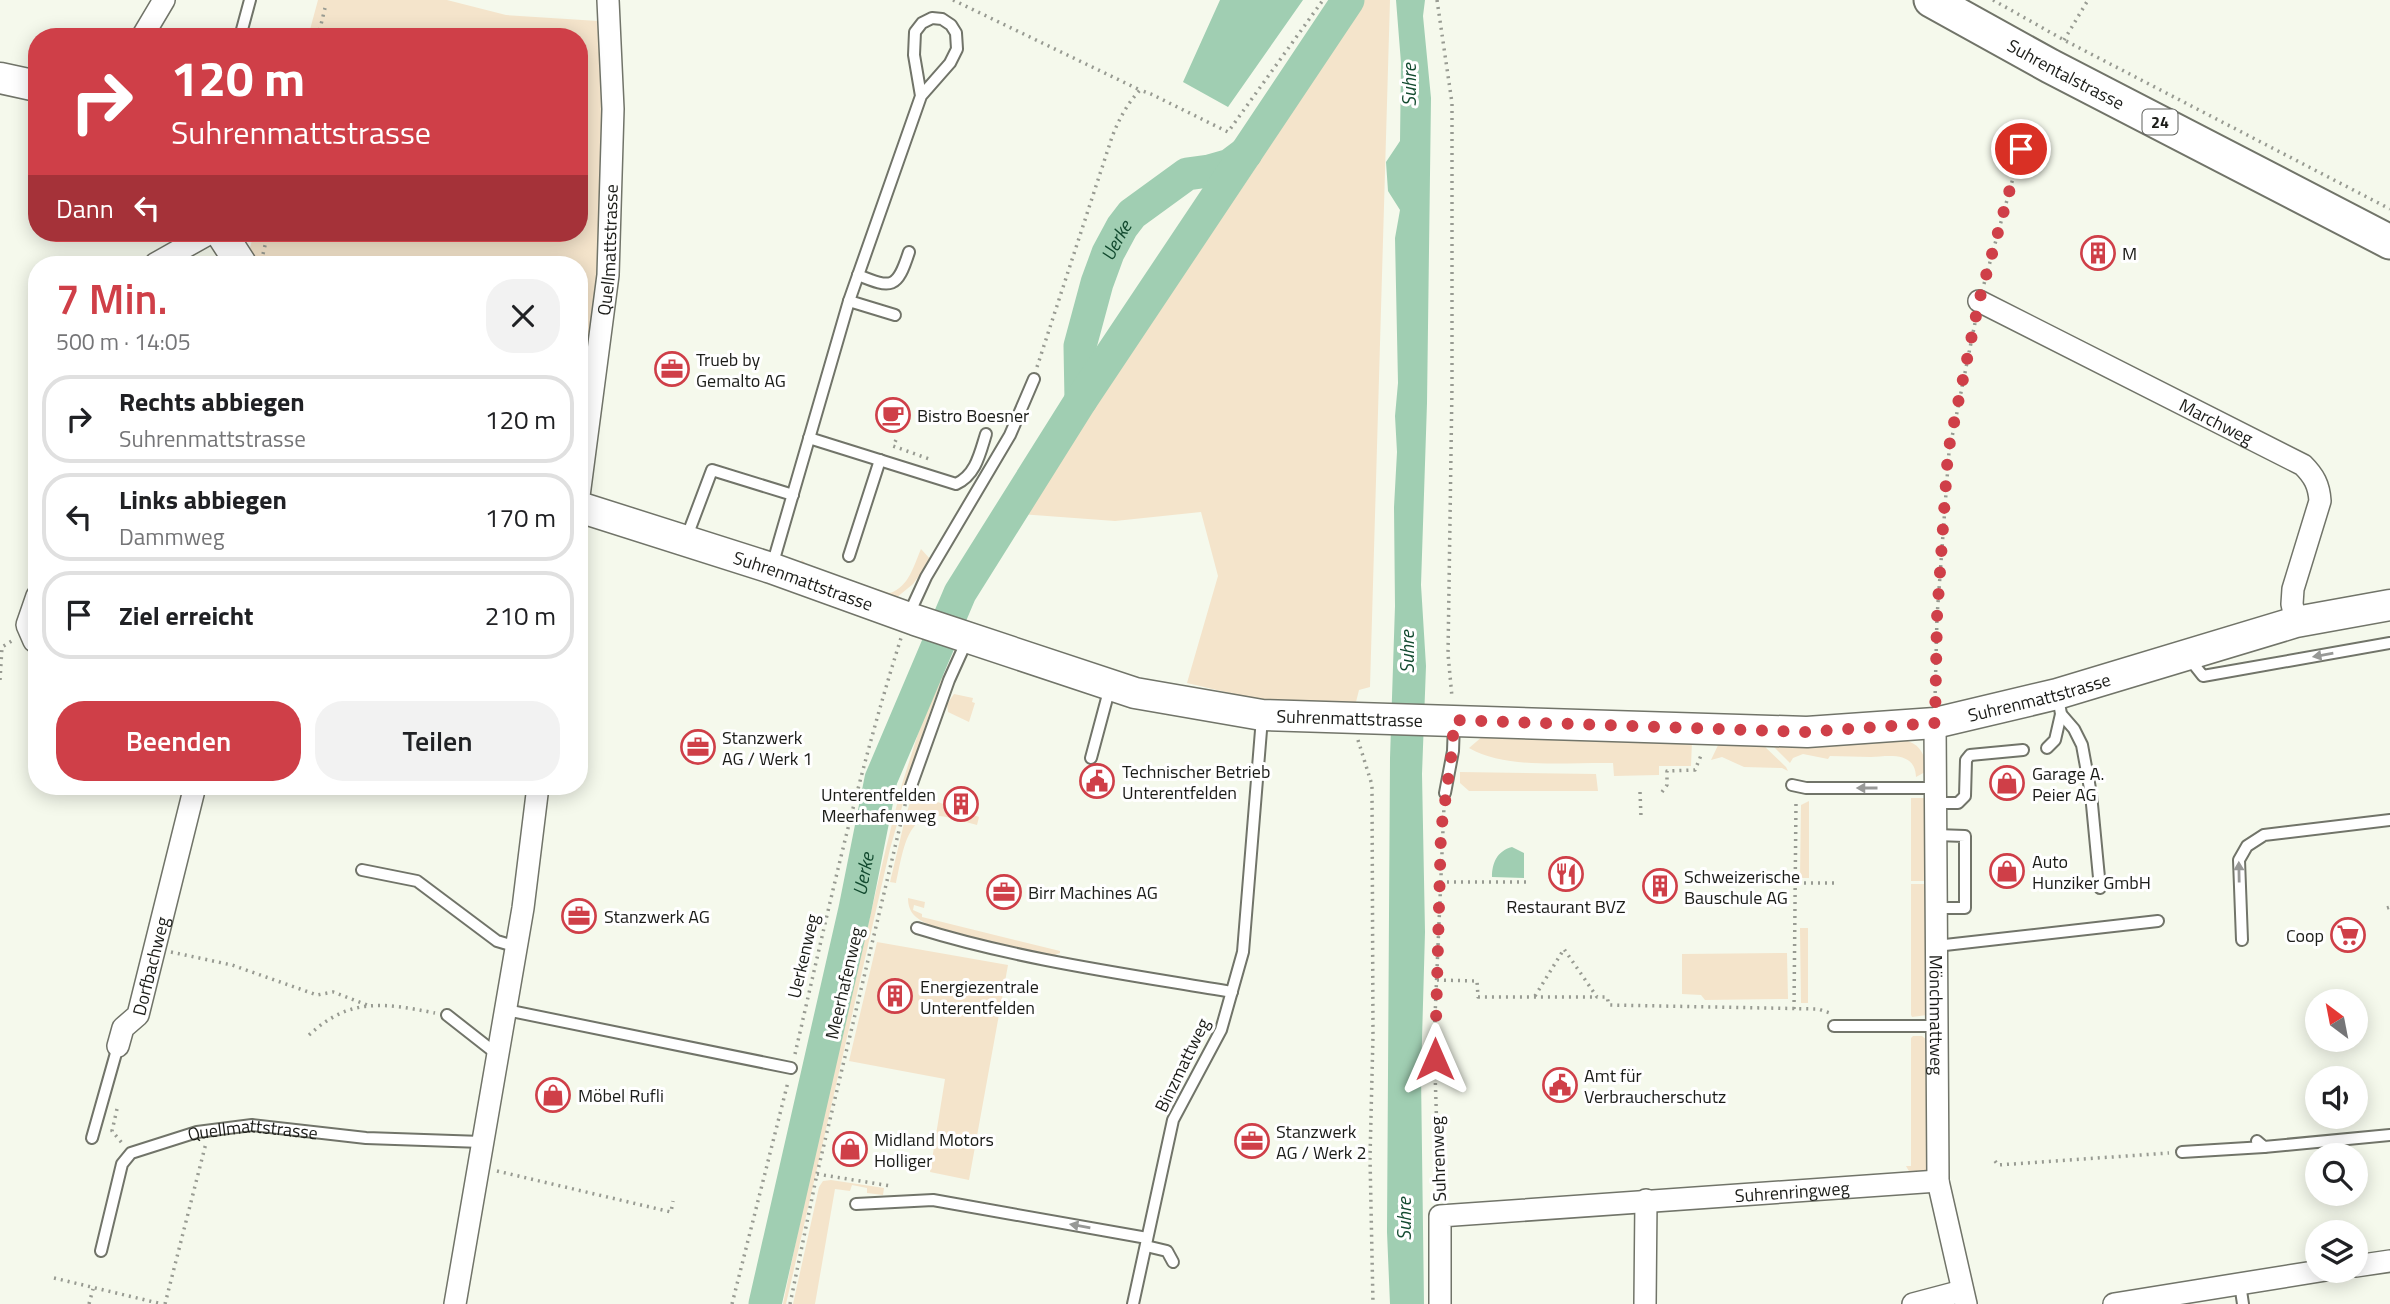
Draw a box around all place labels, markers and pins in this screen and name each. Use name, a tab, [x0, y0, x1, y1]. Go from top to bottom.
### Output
pin	[1991, 119, 2051, 179]
building icon: M	[2079, 234, 2117, 272]
place label: M	[2122, 240, 2137, 267]
place label: Trueb by Gemalto AG	[696, 346, 786, 394]
office icon: Trueb by Gemalto AG	[653, 350, 691, 388]
cafe icon: Bistro Boesner	[874, 396, 912, 434]
place label: Bistro Boesner	[917, 402, 1029, 429]
place label: Stanzwerk AG / Werk 1	[722, 724, 813, 772]
office icon: Stanzwerk AG / Werk 1	[679, 728, 717, 766]
place label: Technischer Betrieb Unterentfelden	[1122, 758, 1270, 806]
place label: Garage A. Peier AG	[2032, 760, 2104, 808]
public building icon: Technischer Betrieb Unterentfelden	[1078, 762, 1116, 800]
shop icon: Garage A. Peier AG	[1988, 764, 2026, 802]
place label: Unterentfelden Meerhafenweg	[821, 781, 936, 829]
building icon: Unterentfelden Meerhafenweg	[942, 785, 980, 823]
place label: Auto Hunziker GmbH	[2032, 848, 2151, 896]
shop icon: Auto Hunziker GmbH	[1988, 852, 2026, 890]
restaurant icon: Restaurant BVZ	[1547, 855, 1585, 893]
place label: Schweizerische Bauschule AG	[1684, 863, 1800, 911]
building icon: Schweizerische Bauschule AG	[1641, 867, 1679, 905]
office icon: Birr Machines AG	[985, 873, 1023, 911]
place label: Birr Machines AG	[1028, 879, 1158, 906]
place label: Restaurant BVZ	[1506, 893, 1626, 920]
office icon: Stanzwerk AG	[560, 897, 598, 935]
place label: Stanzwerk AG	[604, 903, 710, 930]
supermarket icon: Coop	[2329, 916, 2367, 954]
place label: Coop	[2286, 922, 2324, 949]
place label: Energiezentrale Unterentfelden	[920, 973, 1039, 1021]
building icon: Energiezentrale Unterentfelden	[876, 977, 914, 1015]
place label: Amt für Verbraucherschutz	[1584, 1062, 1726, 1110]
public building icon: Amt für Verbraucherschutz	[1541, 1066, 1579, 1104]
shop icon: Möbel Rufli	[534, 1076, 572, 1114]
place label: Möbel Rufli	[578, 1082, 664, 1109]
place label: Stanzwerk AG / Werk 2	[1276, 1118, 1367, 1166]
office icon: Stanzwerk AG / Werk 2	[1233, 1122, 1271, 1160]
place label: Midland Motors Holliger	[874, 1126, 994, 1174]
shop icon: Midland Motors Holliger	[831, 1130, 869, 1168]

